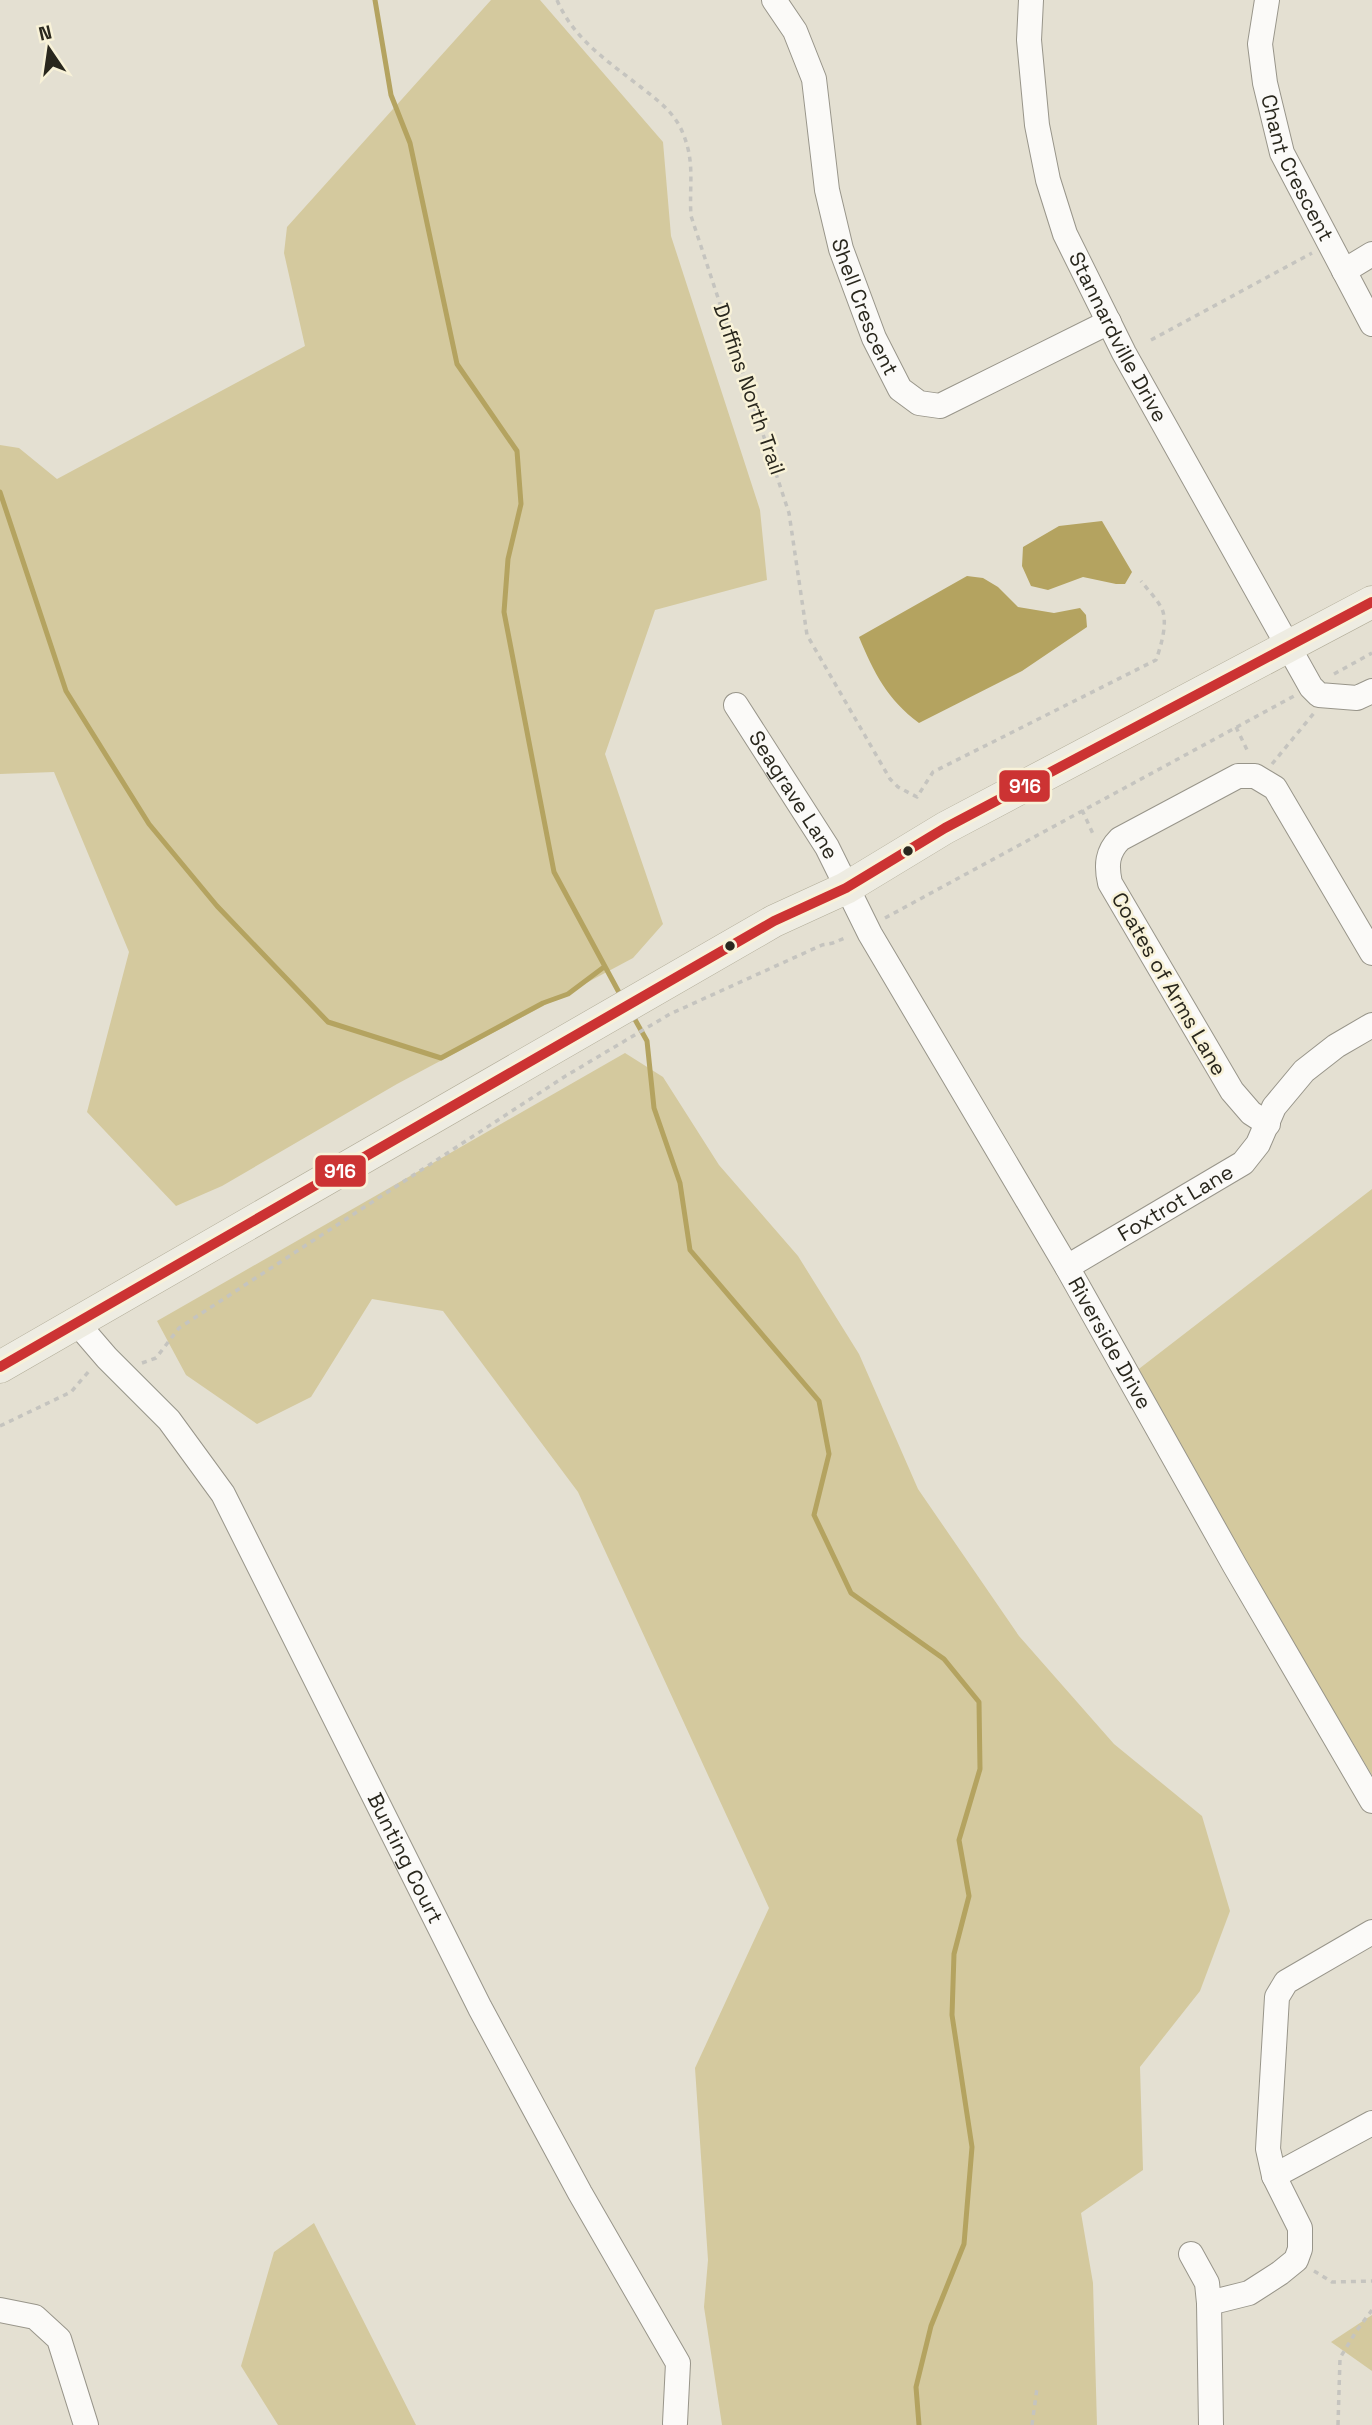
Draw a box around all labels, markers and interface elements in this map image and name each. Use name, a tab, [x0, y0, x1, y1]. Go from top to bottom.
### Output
north arrow	[14, 14, 84, 84]
text: N	[36, 19, 54, 47]
street label: Chant Crescent	[1255, 92, 1340, 246]
street label: Shell Crescent	[826, 236, 905, 380]
street label: Stannardville Drive	[1063, 247, 1174, 427]
street label: Duffins North Trail	[707, 299, 791, 478]
street label: Seagrave Lane	[743, 726, 845, 864]
line badge: 916	[998, 769, 1051, 803]
text: 916	[1009, 774, 1041, 799]
unlabelled marker	[901, 844, 915, 858]
street label: Coates of Arms Lane	[1106, 887, 1233, 1080]
unlabelled marker	[723, 939, 737, 953]
line badge: 916	[314, 1154, 367, 1188]
street label: Foxtrot Lane	[1113, 1158, 1238, 1247]
text: 916	[324, 1159, 356, 1184]
street label: Riverside Drive	[1062, 1272, 1158, 1414]
street label: Bunting Court	[362, 1788, 450, 1928]

